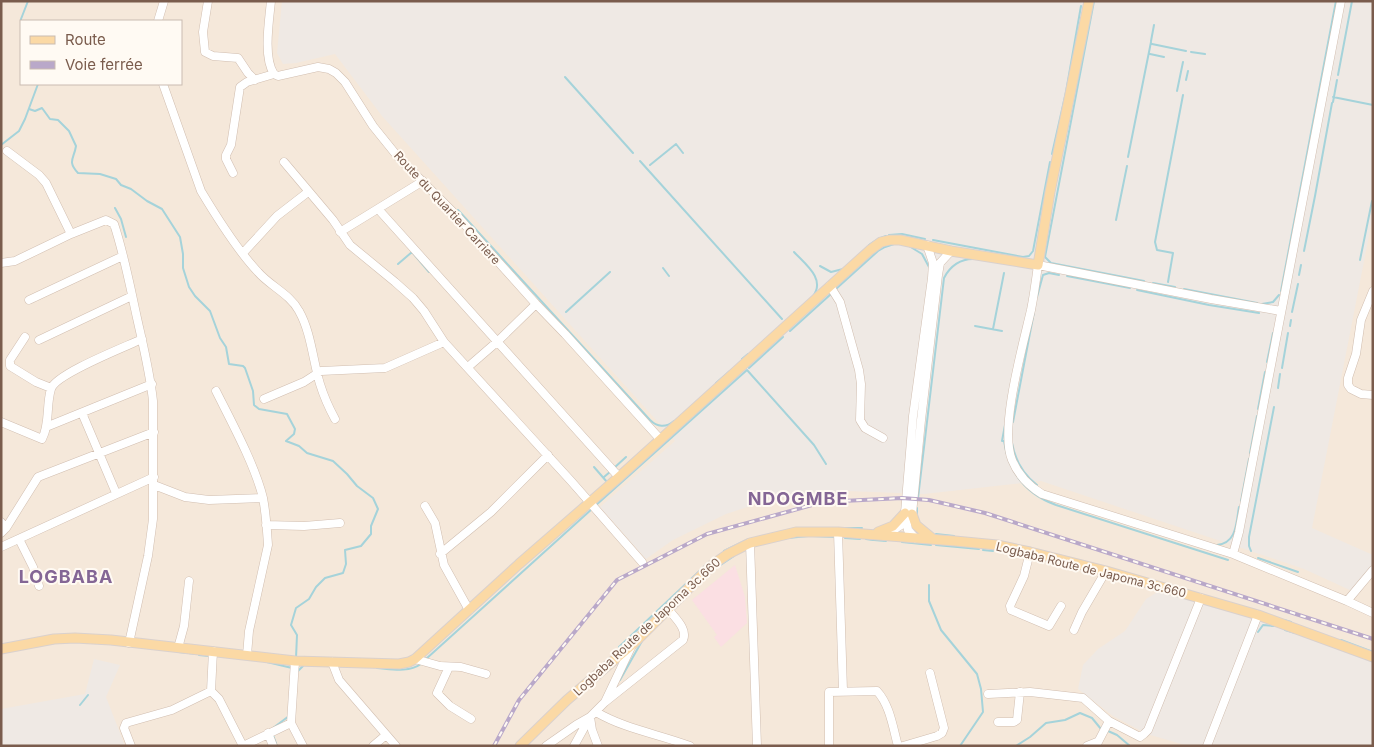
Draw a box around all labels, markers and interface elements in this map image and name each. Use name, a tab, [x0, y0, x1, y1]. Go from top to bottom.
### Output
legend	[20, 20, 182, 85]
text: Route	[65, 30, 106, 49]
text: Voie ferrée	[65, 55, 143, 74]
street label: Route du Quartier Carriere	[391, 148, 504, 267]
district label: NDOGMBE	[748, 488, 848, 509]
street label: Logbaba Route de Japoma 3c.660	[994, 539, 1188, 600]
street label: Logbaba Route de Japoma 3c.660	[570, 554, 723, 699]
district label: LOGBABA	[19, 566, 113, 587]

